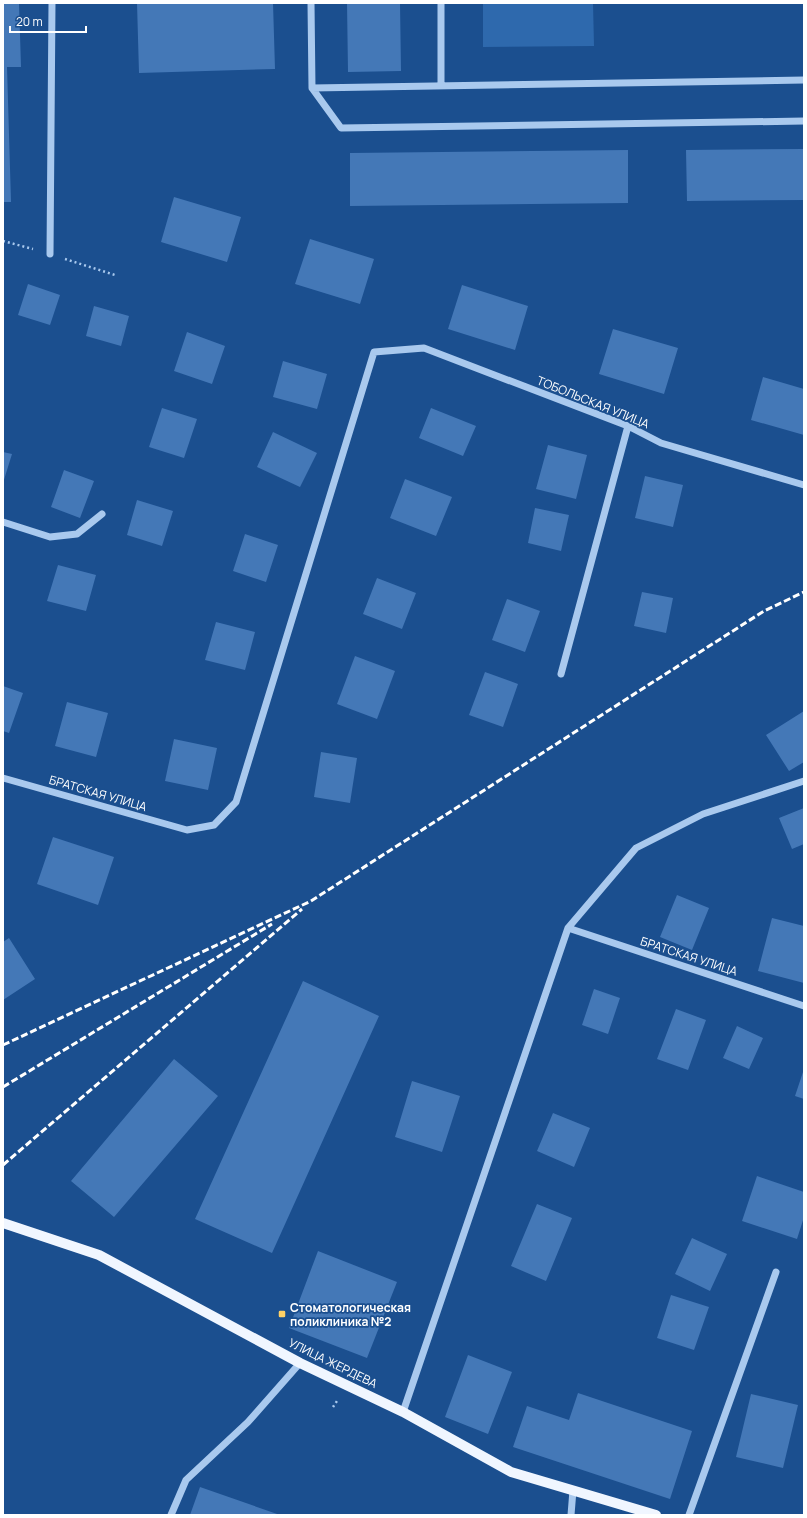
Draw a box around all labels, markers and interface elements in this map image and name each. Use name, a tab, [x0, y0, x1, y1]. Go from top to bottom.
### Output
scale bar	[10, 8, 86, 34]
text: 20 m	[16, 13, 43, 30]
street label: ТОБОЛЬСКАЯ УЛИЦА	[534, 372, 652, 433]
street label: БРАТСКАЯ УЛИЦА	[47, 771, 149, 815]
street label: БРАТСКАЯ УЛИЦА	[638, 932, 740, 980]
place label: Стоматологическая поликлиника №2	[290, 1299, 411, 1330]
marker: Стоматологическая поликлиника №2	[277, 1309, 287, 1319]
street label: УЛИЦА ЖЕРДЕВА	[286, 1334, 381, 1392]

